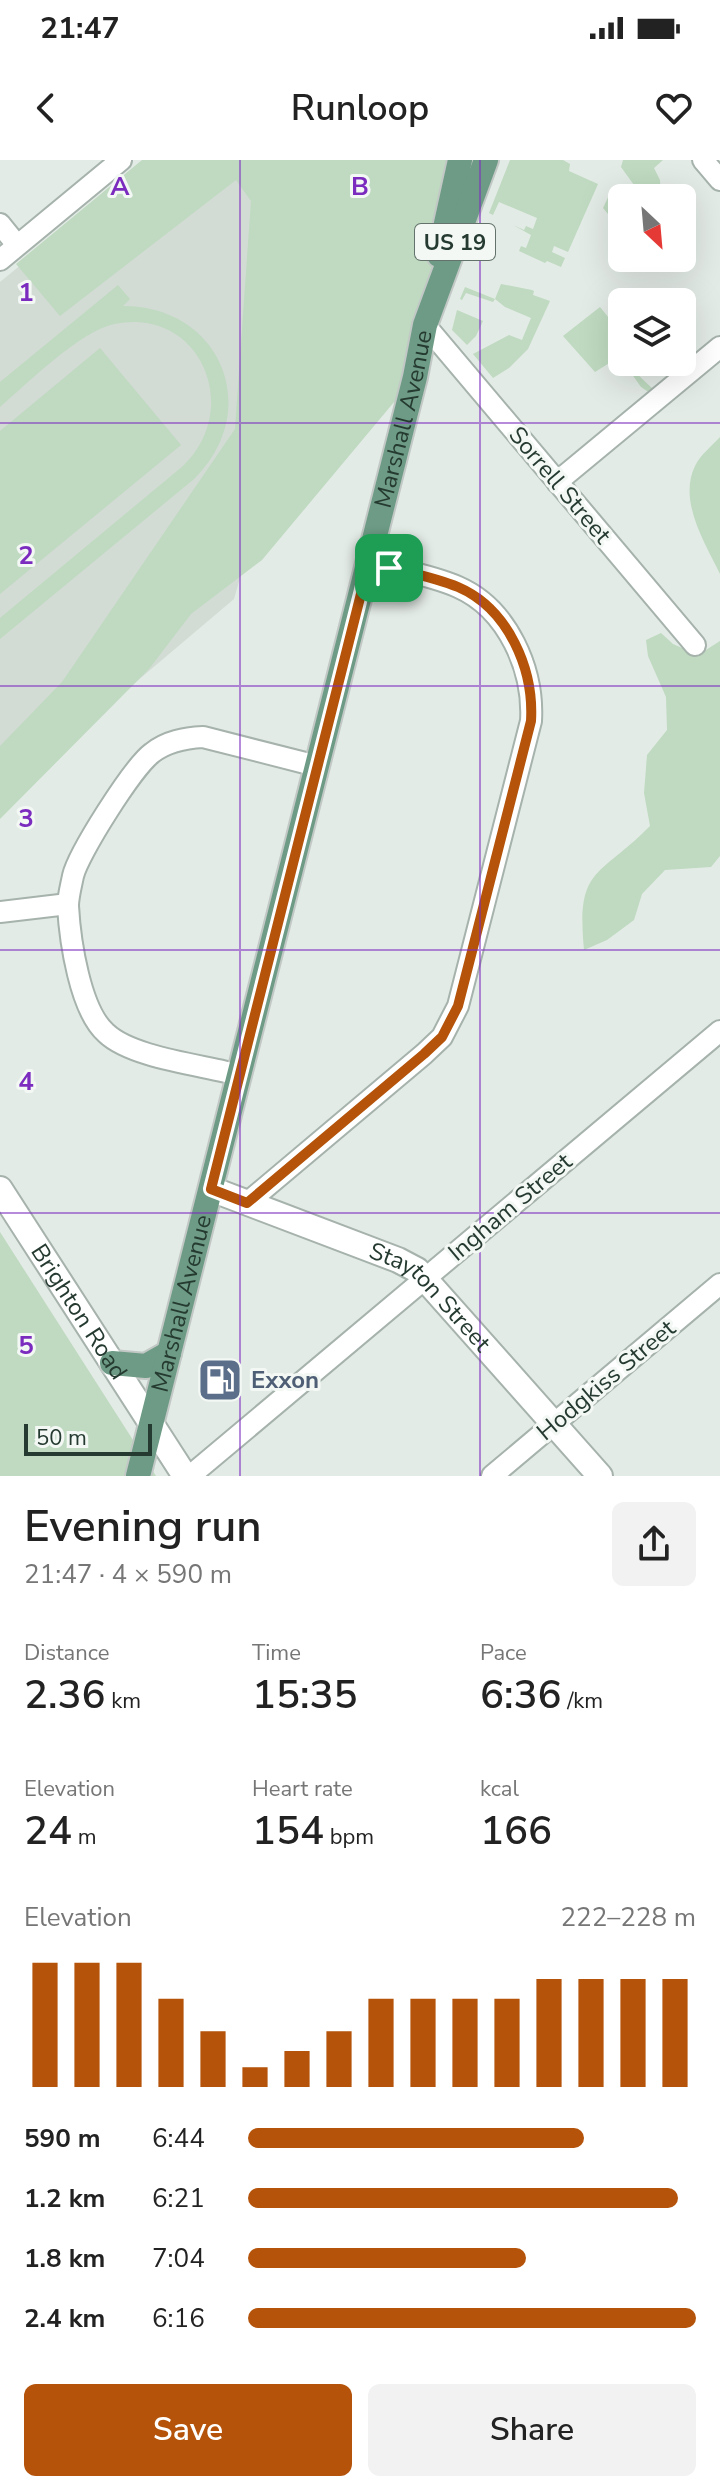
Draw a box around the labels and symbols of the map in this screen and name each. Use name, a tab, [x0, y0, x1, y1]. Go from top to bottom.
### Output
text: A	[110, 169, 130, 204]
text: B	[351, 169, 369, 204]
north arrow	[608, 184, 696, 272]
road number: US 19	[415, 224, 495, 260]
text: 1	[18, 275, 34, 310]
street label: Marshall Avenue	[367, 327, 440, 511]
street label: Sorrell Street	[502, 420, 619, 551]
pin	[355, 534, 423, 602]
text: 2	[18, 538, 34, 573]
text: 3	[18, 801, 34, 836]
text: 4	[18, 1064, 34, 1099]
street label: Ingham Street	[441, 1145, 579, 1268]
street label: Marshall Avenue	[144, 1211, 219, 1395]
street label: Stayton Street	[365, 1235, 499, 1359]
street label: Brighton Road	[24, 1238, 135, 1386]
street label: Hodgkiss Street	[530, 1312, 683, 1448]
text: 5	[18, 1328, 34, 1363]
fuel station icon: Exxon	[196, 1356, 244, 1404]
place label: Exxon	[251, 1364, 319, 1396]
scale bar	[24, 1420, 152, 1456]

